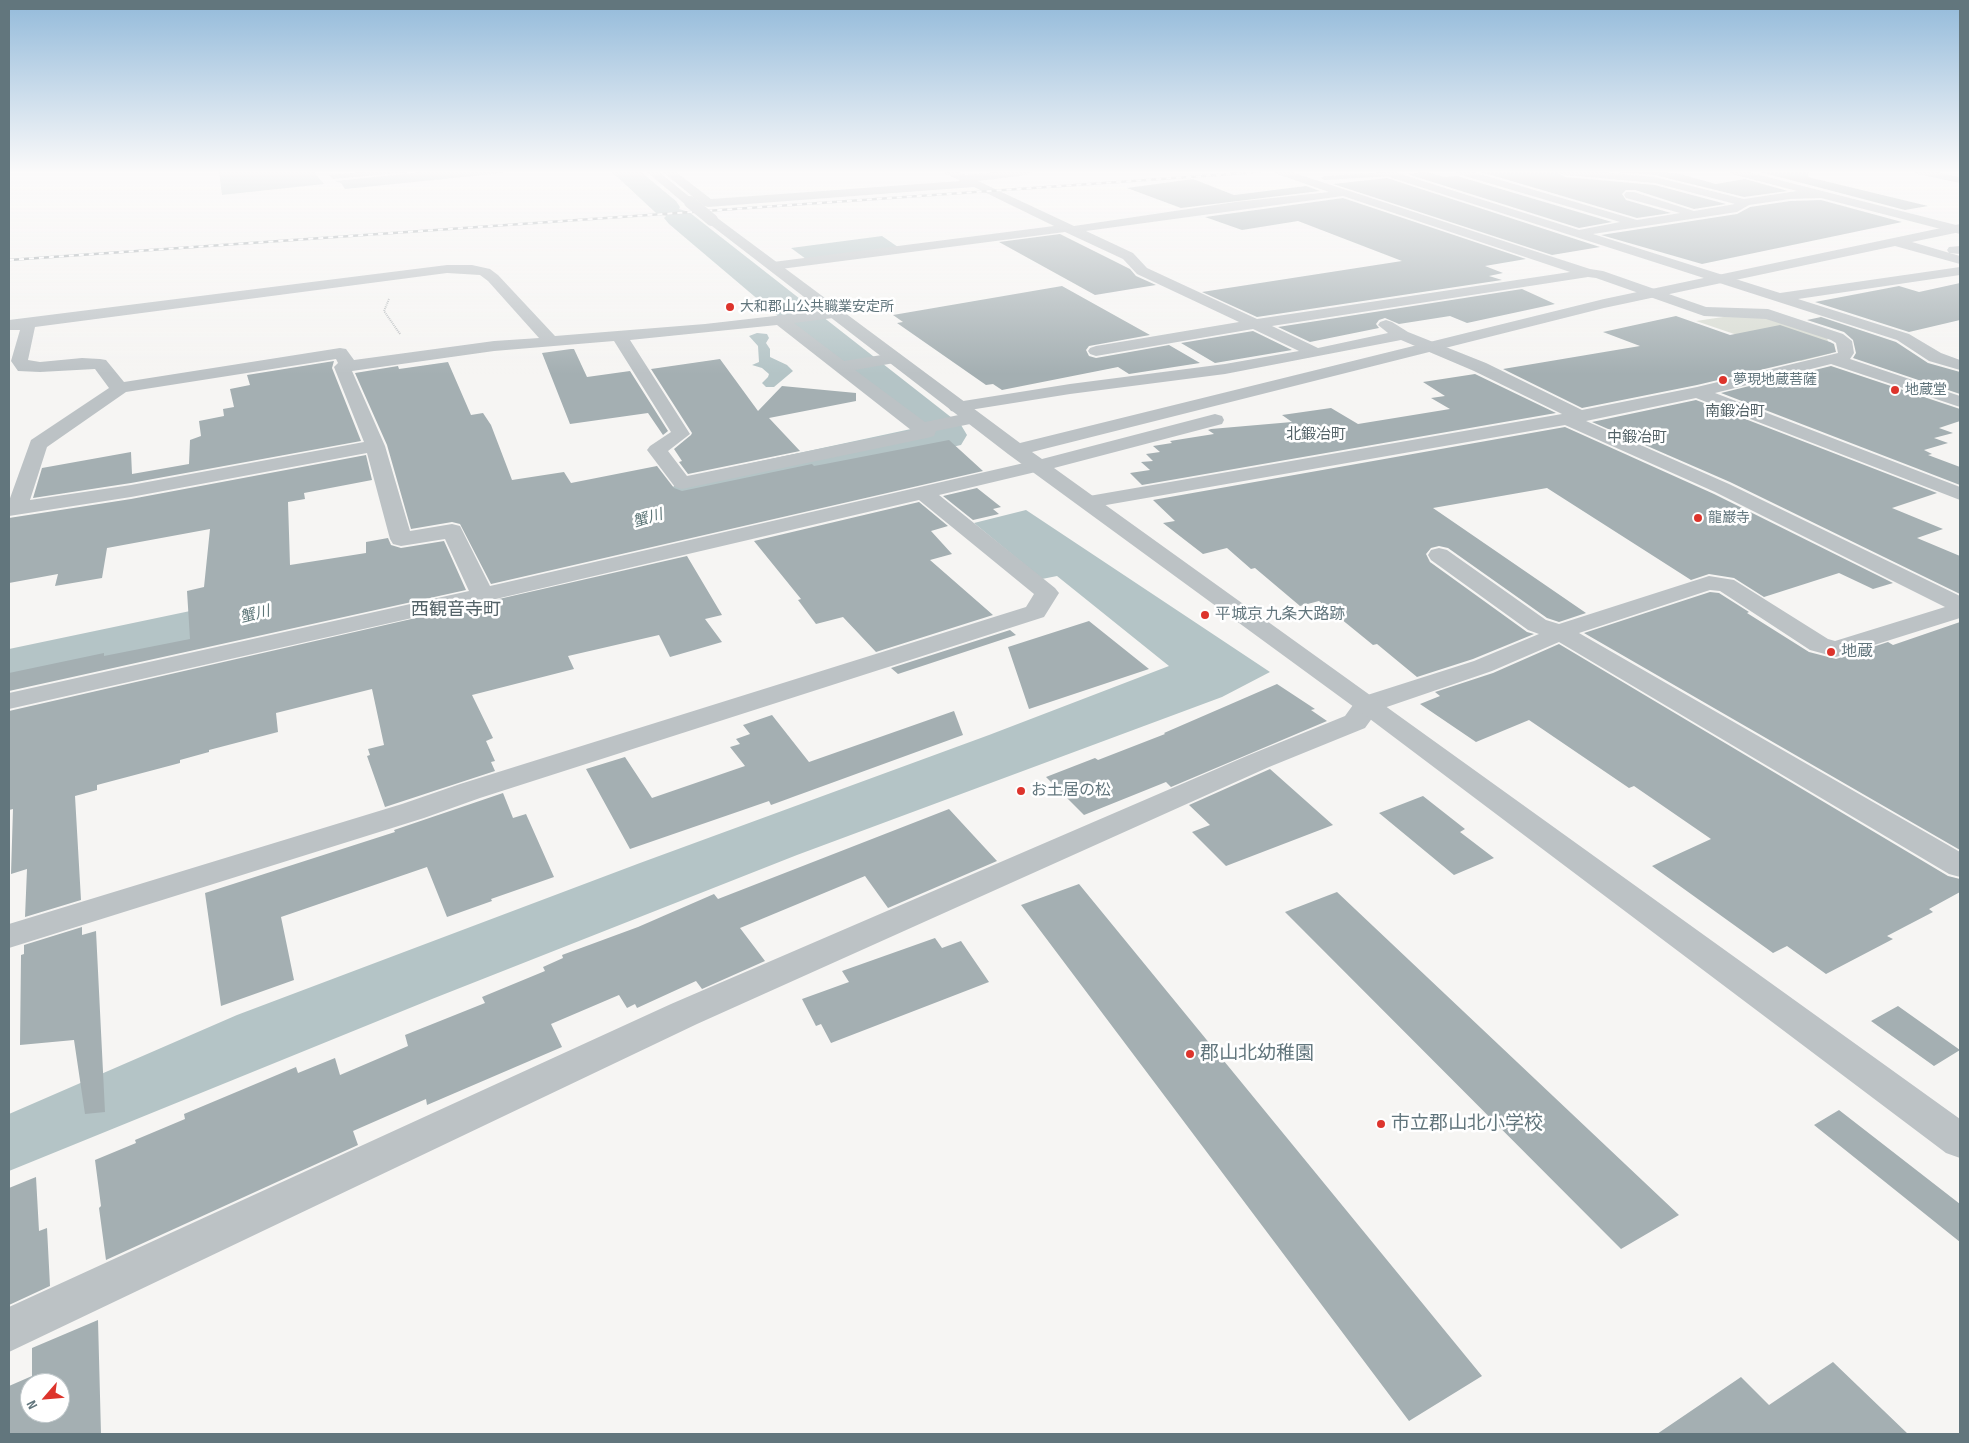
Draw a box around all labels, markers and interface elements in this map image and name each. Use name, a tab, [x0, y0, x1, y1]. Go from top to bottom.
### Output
place label: 大和郡山公共職業安定所	[740, 299, 894, 315]
marker: 大和郡山公共職業安定所	[724, 301, 736, 313]
place label: 夢現地蔵菩薩	[1733, 372, 1817, 388]
marker: 夢現地蔵菩薩	[1717, 374, 1729, 386]
place label: 地蔵堂	[1905, 382, 1947, 398]
marker: 地蔵堂	[1889, 384, 1901, 396]
district label: 南鍛冶町	[1705, 403, 1765, 421]
district label: 北鍛冶町	[1286, 426, 1346, 444]
district label: 中鍛冶町	[1607, 429, 1667, 447]
water label: 蟹川	[631, 506, 665, 532]
place label: 龍巌寺	[1708, 510, 1750, 526]
marker: 龍巌寺	[1692, 512, 1704, 524]
district label: 西観音寺町	[411, 599, 501, 621]
water label: 蟹川	[238, 603, 272, 627]
place label: 平城京 九条大路跡	[1215, 605, 1346, 625]
marker: 平城京 九条大路跡	[1199, 609, 1211, 621]
place label: 地蔵	[1841, 642, 1873, 662]
marker: 地蔵	[1825, 646, 1837, 658]
place label: お土居の松	[1031, 781, 1111, 801]
marker: お土居の松	[1015, 785, 1027, 797]
place label: 郡山北幼稚園	[1200, 1043, 1314, 1065]
marker: 郡山北幼稚園	[1184, 1048, 1196, 1060]
place label: 市立郡山北小学校	[1391, 1113, 1543, 1135]
marker: 市立郡山北小学校	[1375, 1118, 1387, 1130]
north arrow	[20, 1373, 70, 1423]
text: N	[23, 1397, 41, 1412]

